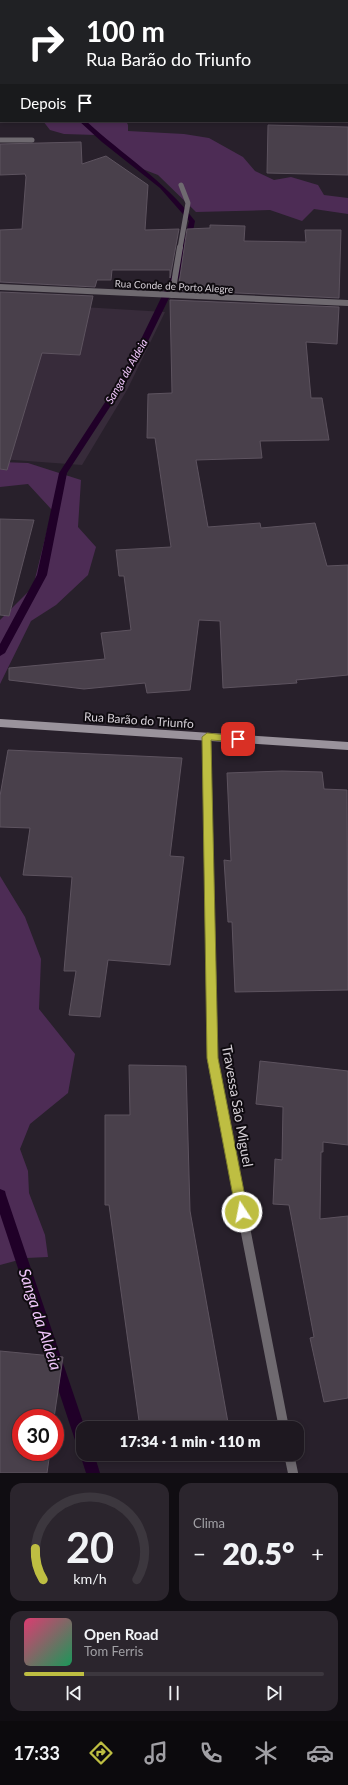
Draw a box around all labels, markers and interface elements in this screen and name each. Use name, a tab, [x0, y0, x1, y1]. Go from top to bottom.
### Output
text: 100 m	[86, 14, 165, 48]
icon: right	[20, 16, 72, 68]
text: Rua Barão do Triunfo	[86, 48, 251, 70]
icon: arrive	[74, 92, 96, 114]
text: Depois	[20, 94, 66, 112]
street label: Rua Conde de Porto Alegre	[114, 277, 234, 295]
water label: Sanga da Aldeia	[102, 336, 150, 406]
street label: Rua Barão do Triunfo	[84, 709, 195, 731]
pin	[221, 722, 255, 756]
icon: arrive	[227, 728, 249, 750]
street label: Travessa São Miguel	[219, 1044, 257, 1168]
position arrow	[221, 1191, 263, 1233]
water label: Sanga da Aldeia	[16, 1266, 66, 1372]
speed limit sign: 30	[12, 1409, 64, 1461]
text: 17:34 · 1 min · 110 m	[119, 1432, 261, 1450]
text: Clima	[193, 1515, 225, 1531]
text: 20	[65, 1522, 114, 1572]
text: 20.5°	[223, 1535, 294, 1571]
text: −	[193, 1540, 206, 1567]
text: +	[311, 1540, 324, 1567]
text: km/h	[73, 1570, 106, 1587]
text: Open Road	[84, 1625, 159, 1643]
text: Tom Ferris	[84, 1643, 143, 1659]
icon: previous	[63, 1682, 85, 1704]
icon: pause	[163, 1682, 185, 1704]
icon: next	[263, 1682, 285, 1704]
icon: directions	[87, 1739, 115, 1767]
icon: music	[142, 1739, 170, 1767]
icon: phone	[197, 1739, 225, 1767]
icon: climate	[252, 1739, 280, 1767]
icon: car	[306, 1739, 334, 1767]
text: 17:33	[13, 1742, 60, 1764]

